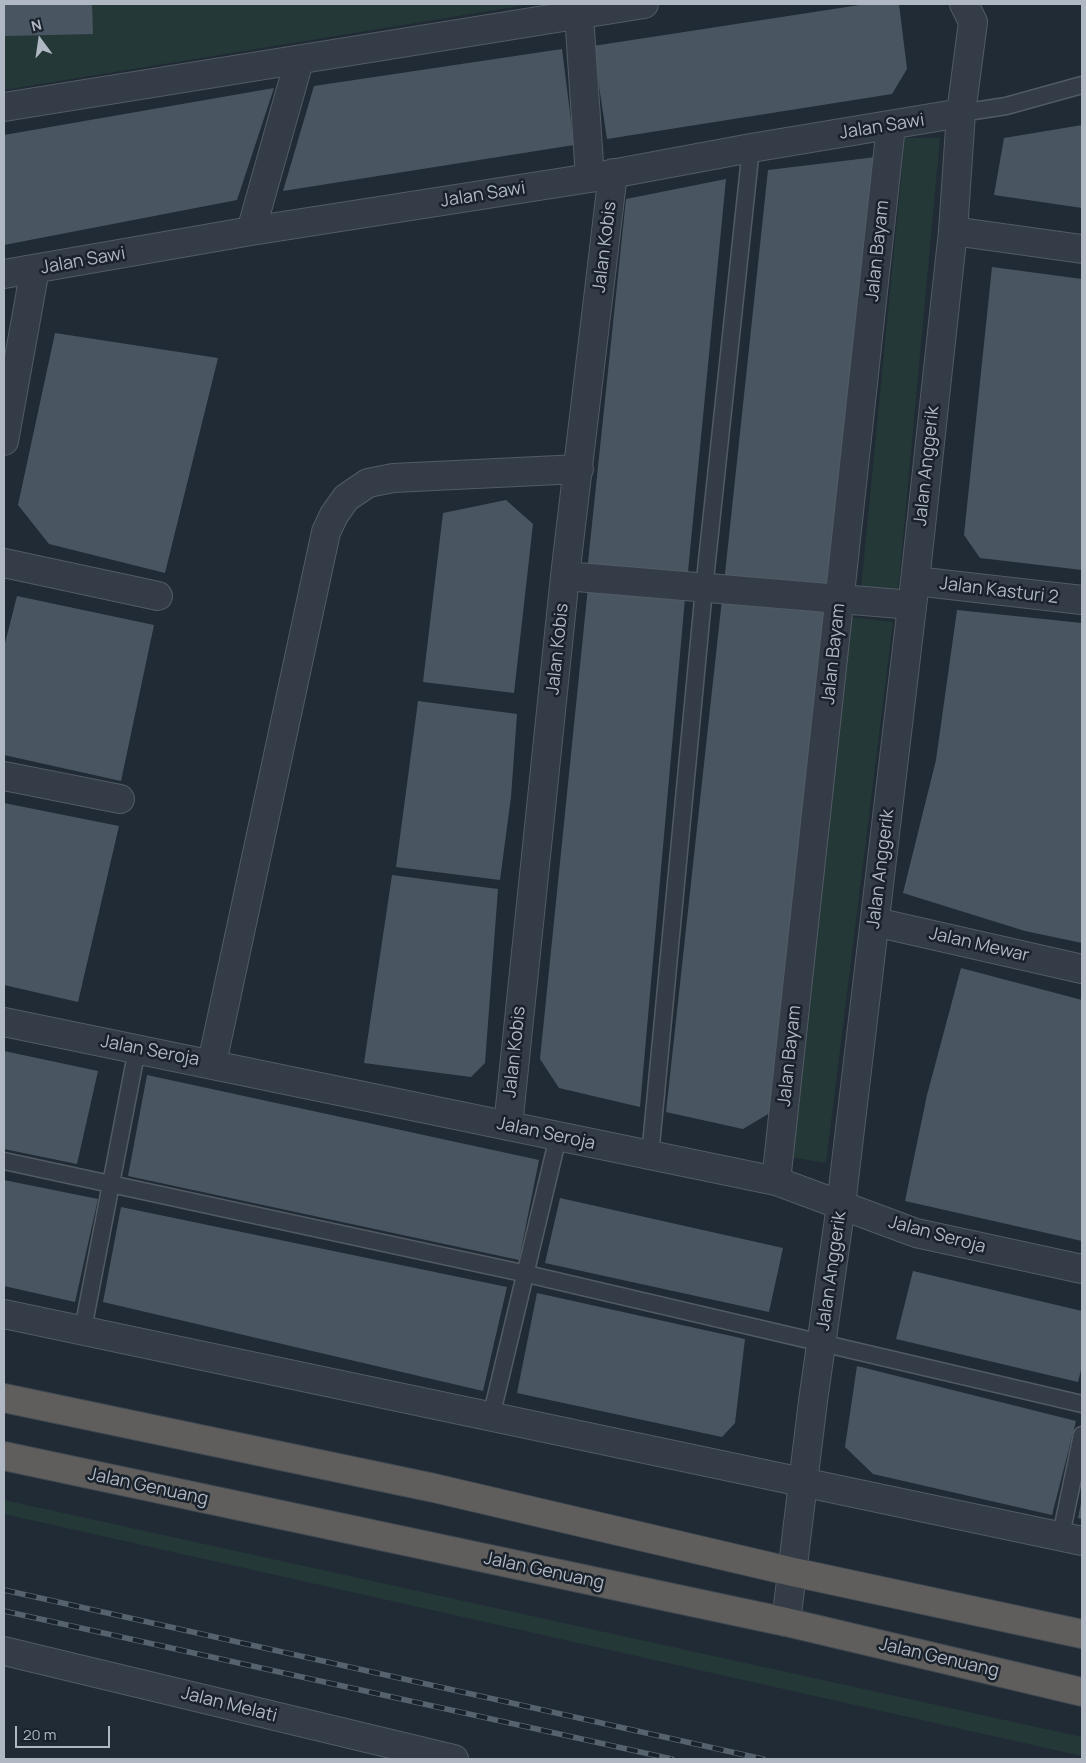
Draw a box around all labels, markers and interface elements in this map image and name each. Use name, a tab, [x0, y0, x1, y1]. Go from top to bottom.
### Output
north arrow	[15, 15, 65, 65]
text: N	[29, 15, 43, 35]
street label: Jalan Sawi	[838, 110, 926, 144]
street label: Jalan Sawi	[439, 178, 527, 212]
street label: Jalan Bayam	[862, 199, 894, 303]
street label: Jalan Kobis	[589, 200, 621, 294]
street label: Jalan Sawi	[39, 243, 127, 279]
street label: Jalan Anggerik	[910, 405, 944, 527]
street label: Jalan Kasturi 2	[938, 573, 1060, 609]
street label: Jalan Kobis	[542, 602, 574, 696]
street label: Jalan Bayam	[818, 602, 850, 706]
street label: Jalan Anggerik	[863, 808, 899, 930]
street label: Jalan Mewar	[927, 923, 1031, 967]
street label: Jalan Bayam	[774, 1004, 806, 1108]
street label: Jalan Kobis	[499, 1005, 531, 1099]
street label: Jalan Seroja	[99, 1031, 201, 1071]
street label: Jalan Seroja	[495, 1113, 597, 1155]
street label: Jalan Anggerik	[813, 1210, 851, 1332]
street label: Jalan Seroja	[886, 1212, 988, 1258]
street label: Jalan Genuang	[86, 1464, 210, 1510]
street label: Jalan Genuang	[482, 1548, 606, 1594]
street label: Jalan Genuang	[877, 1634, 1001, 1682]
street label: Jalan Melati	[179, 1683, 279, 1727]
scale bar	[18, 1716, 112, 1748]
text: 20 m	[23, 1724, 56, 1745]

